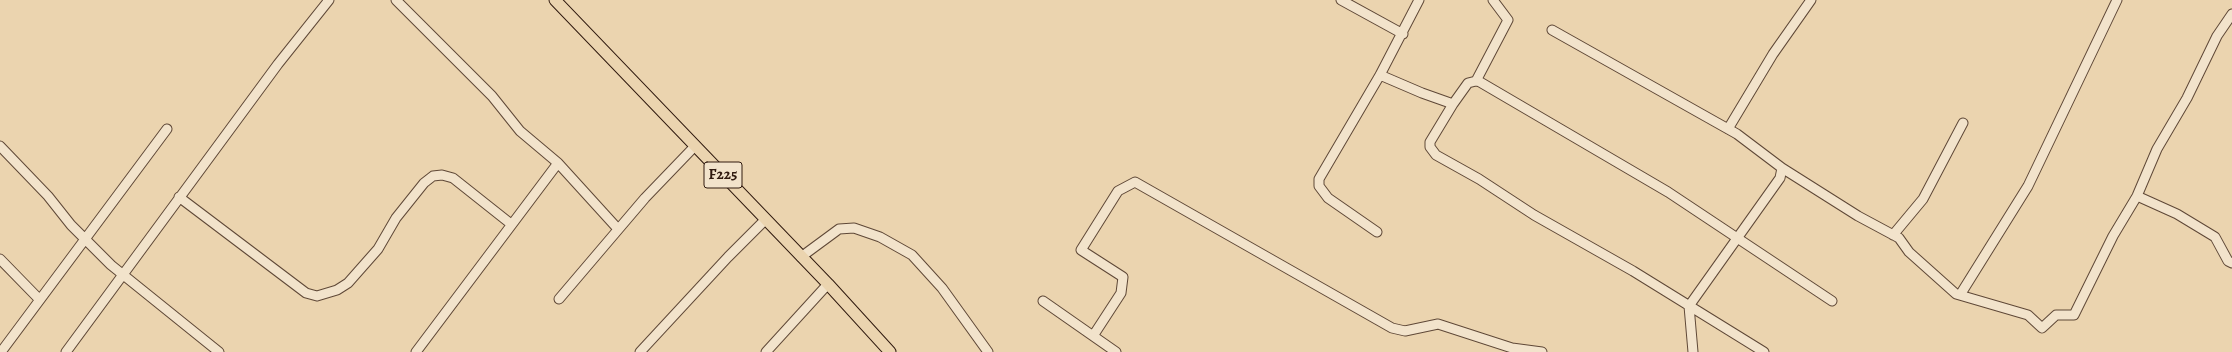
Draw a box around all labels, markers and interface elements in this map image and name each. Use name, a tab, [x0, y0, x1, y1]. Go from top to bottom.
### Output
road number: F225	[704, 162, 742, 188]

